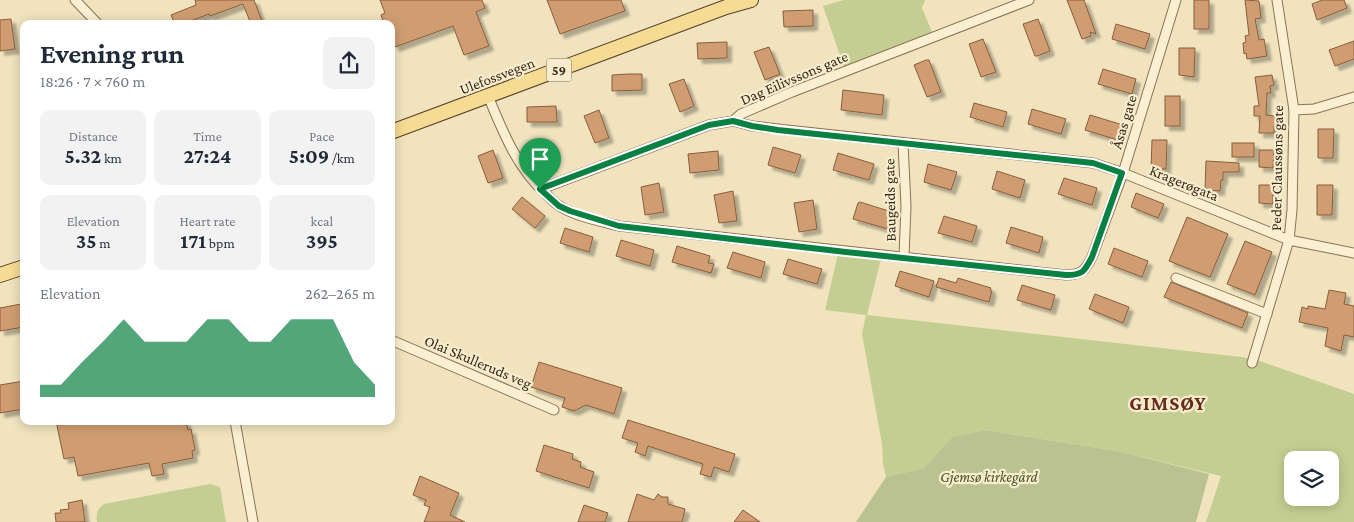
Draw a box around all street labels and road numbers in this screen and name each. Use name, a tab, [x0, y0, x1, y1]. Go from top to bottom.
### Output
street label: Dag Eilivssons gate	[738, 48, 851, 109]
street label: Ulefossvegen	[457, 54, 537, 99]
road number: 59	[546, 58, 572, 82]
street label: Åsas gate	[1107, 92, 1141, 151]
street label: Peder Claussøns gate	[1268, 105, 1287, 231]
street label: Baugeids gate	[881, 158, 900, 242]
street label: Kragerøgata	[1147, 162, 1221, 205]
street label: Olai Skulleruds veg	[422, 332, 534, 393]

